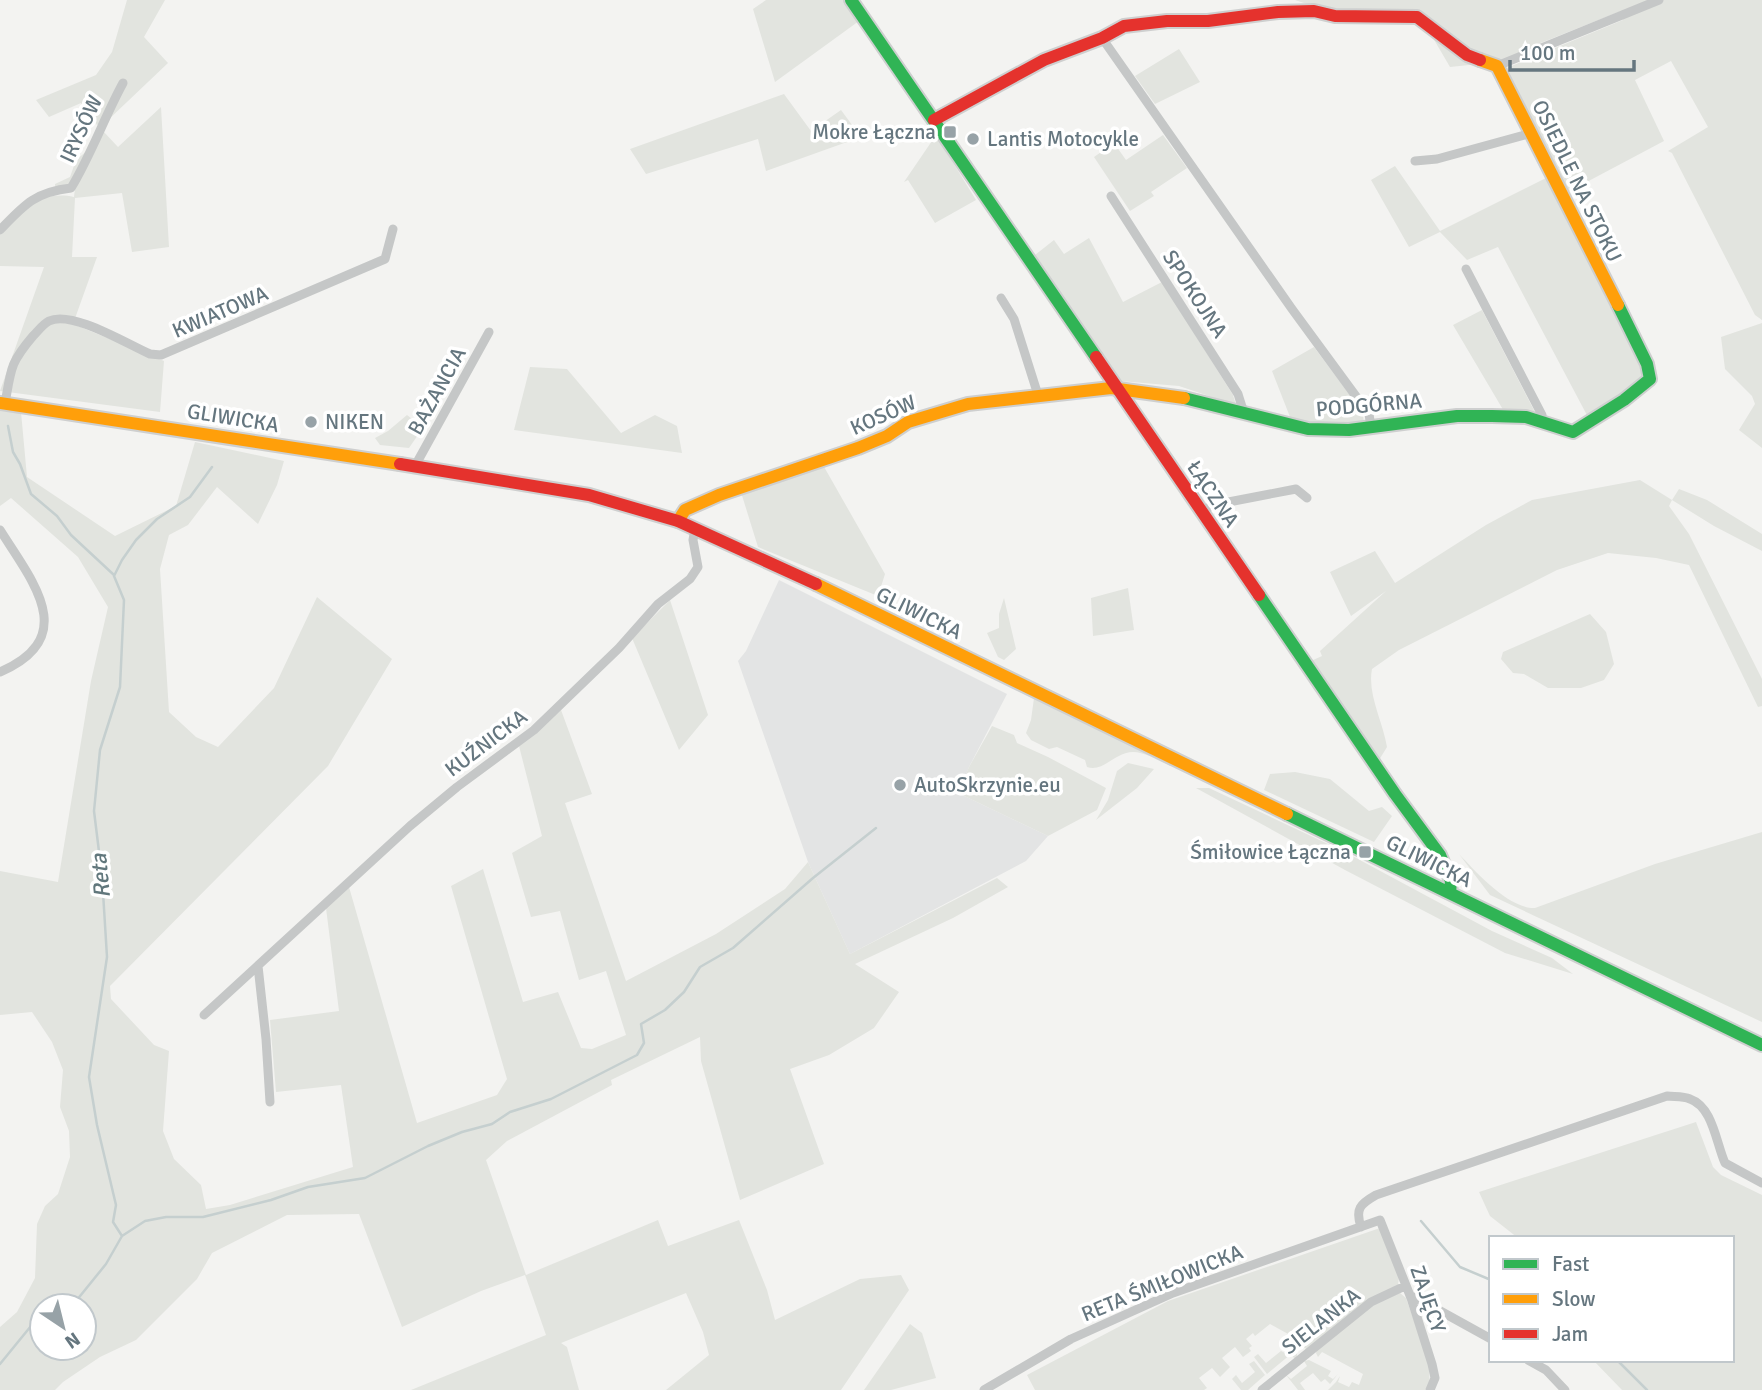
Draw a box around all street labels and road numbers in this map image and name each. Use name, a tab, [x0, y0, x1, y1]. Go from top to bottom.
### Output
street label: IRYSÓW	[54, 91, 108, 167]
street label: OSIEDLE NA STOKU	[1526, 96, 1628, 266]
street label: SPOKOJNA	[1157, 245, 1233, 343]
street label: KWIATOWA	[168, 280, 272, 344]
street label: BAŻANCIA	[402, 343, 472, 439]
street label: PODGÓRNA	[1315, 387, 1423, 423]
street label: KOSÓW	[846, 389, 920, 441]
street label: GLIWICKA	[185, 398, 281, 438]
street label: ŁĄCZNA	[1181, 456, 1245, 533]
street label: GLIWICKA	[872, 581, 966, 645]
street label: KUŹNICKA	[440, 704, 532, 782]
street label: GLIWICKA	[1382, 829, 1476, 893]
street label: RETA ŚMIŁOWICKA	[1077, 1239, 1247, 1327]
street label: ZAJĘCY	[1404, 1262, 1452, 1336]
street label: SIELANKA	[1276, 1282, 1366, 1360]

